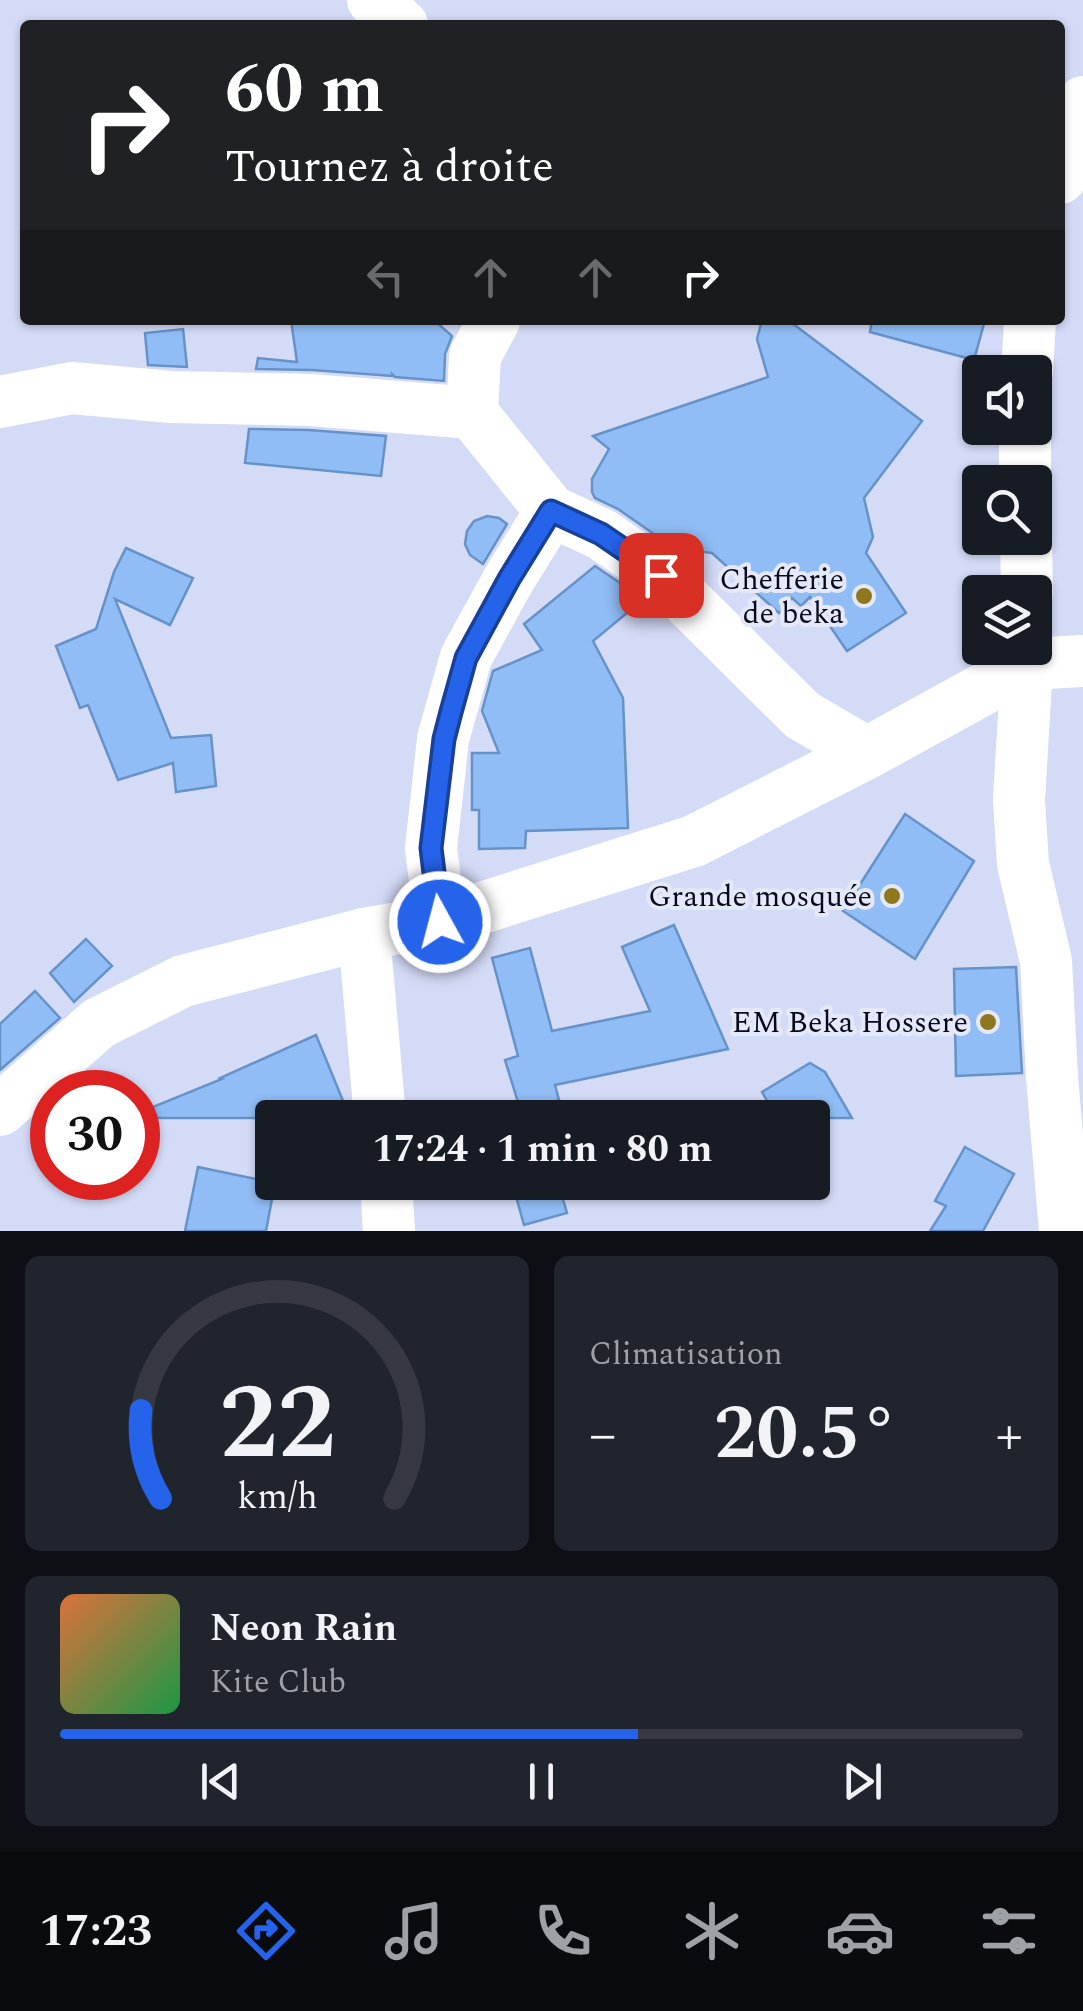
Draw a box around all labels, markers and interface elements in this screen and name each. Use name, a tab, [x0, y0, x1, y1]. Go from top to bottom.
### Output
text: 60 m	[225, 37, 384, 143]
icon: right	[60, 60, 190, 190]
text: Tournez à droite	[225, 133, 554, 202]
icon: left	[358, 250, 413, 305]
icon: ahead	[463, 250, 518, 305]
icon: ahead	[568, 250, 623, 305]
icon: right	[673, 250, 728, 305]
map controls	[962, 355, 1052, 665]
button: sound	[962, 355, 1052, 445]
button: search	[962, 465, 1052, 555]
pin	[619, 533, 704, 618]
icon: arrive	[634, 548, 689, 603]
place label: Chefferie de beka	[719, 557, 844, 637]
button: layers	[962, 575, 1052, 665]
marker: Chefferie de beka	[853, 585, 875, 607]
position arrow	[388, 870, 492, 974]
place label: Grande mosquée	[648, 874, 872, 920]
marker: Grande mosquée	[881, 885, 903, 907]
place label: EM Beka Hossere	[732, 1000, 968, 1046]
marker: EM Beka Hossere	[977, 1011, 999, 1033]
speed limit sign: 30	[30, 1070, 160, 1200]
text: 17:24 · 1 min · 80 m	[373, 1121, 712, 1179]
text: Climatisation	[589, 1330, 783, 1379]
text: 22	[219, 1346, 335, 1504]
text: 20.5°	[714, 1378, 898, 1492]
text: −	[589, 1394, 617, 1477]
text: +	[995, 1394, 1023, 1477]
text: km/h	[237, 1470, 317, 1525]
text: Neon Rain	[210, 1600, 397, 1658]
text: Kite Club	[210, 1658, 346, 1707]
icon: previous	[193, 1754, 248, 1809]
icon: pause	[514, 1754, 569, 1809]
icon: next	[835, 1754, 890, 1809]
icon: directions	[231, 1896, 301, 1966]
icon: music	[379, 1896, 449, 1966]
icon: phone	[528, 1896, 598, 1966]
icon: climate	[677, 1896, 747, 1966]
icon: car	[825, 1896, 895, 1966]
icon: filters	[974, 1896, 1044, 1966]
text: 17:23	[39, 1897, 152, 1966]

